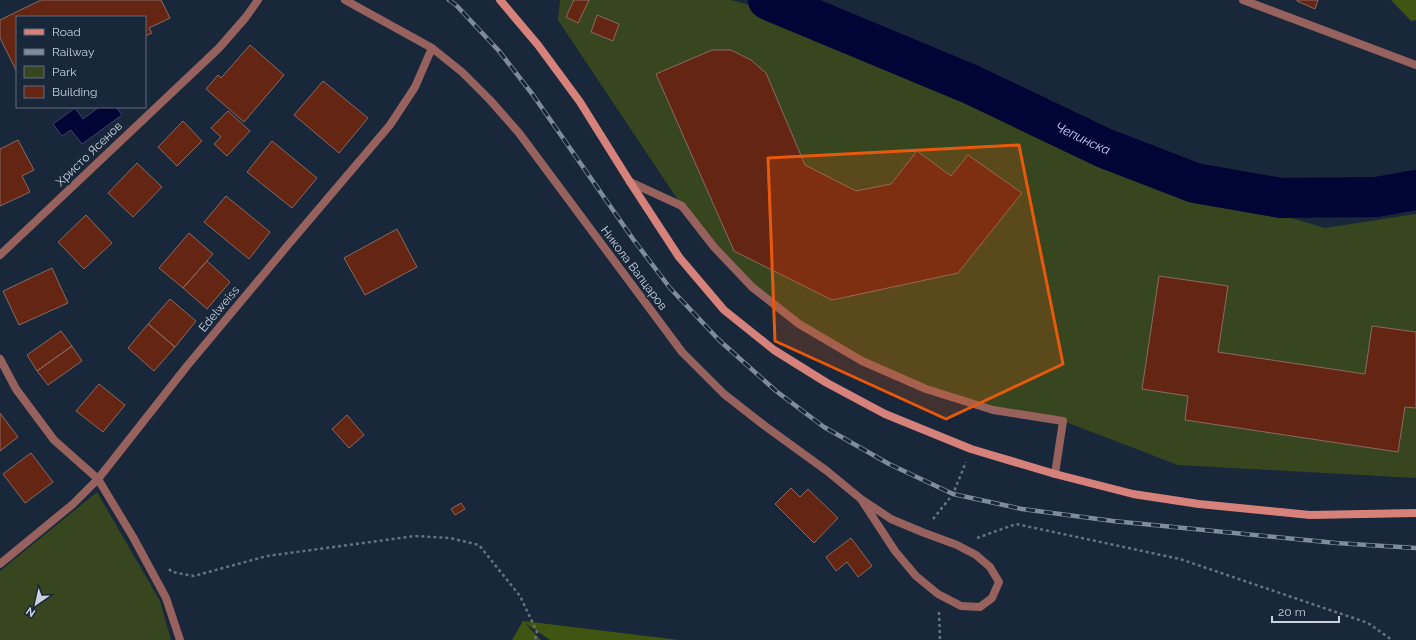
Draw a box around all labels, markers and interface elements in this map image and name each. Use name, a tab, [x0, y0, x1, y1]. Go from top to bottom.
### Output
legend	[16, 16, 146, 108]
text: Road	[52, 25, 81, 39]
text: Railway	[52, 45, 95, 59]
text: Park	[52, 65, 77, 79]
text: Building	[52, 85, 98, 99]
water label: Чепинска	[1053, 118, 1113, 157]
street label: Христо Ясенов	[53, 119, 125, 189]
street label: Никола Вапцаров	[598, 223, 670, 313]
street label: Edelweiss	[196, 283, 242, 335]
north arrow	[16, 584, 56, 624]
scale bar	[1272, 598, 1339, 624]
text: N	[24, 604, 38, 620]
text: 20 m	[1278, 605, 1306, 619]

